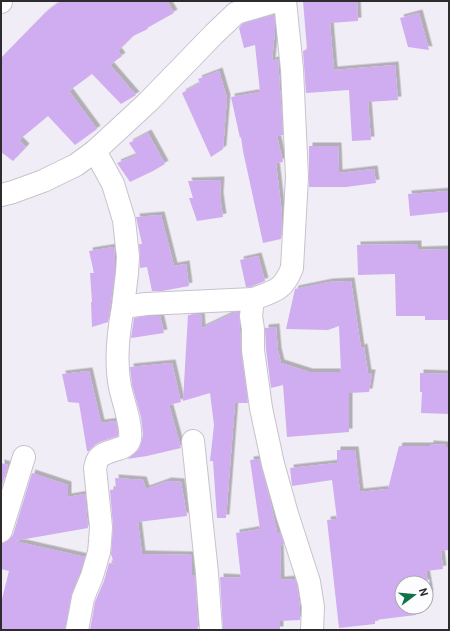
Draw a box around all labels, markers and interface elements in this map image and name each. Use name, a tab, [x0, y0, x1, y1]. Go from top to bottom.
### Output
north arrow	[394, 575, 434, 615]
text: N	[416, 587, 431, 598]

